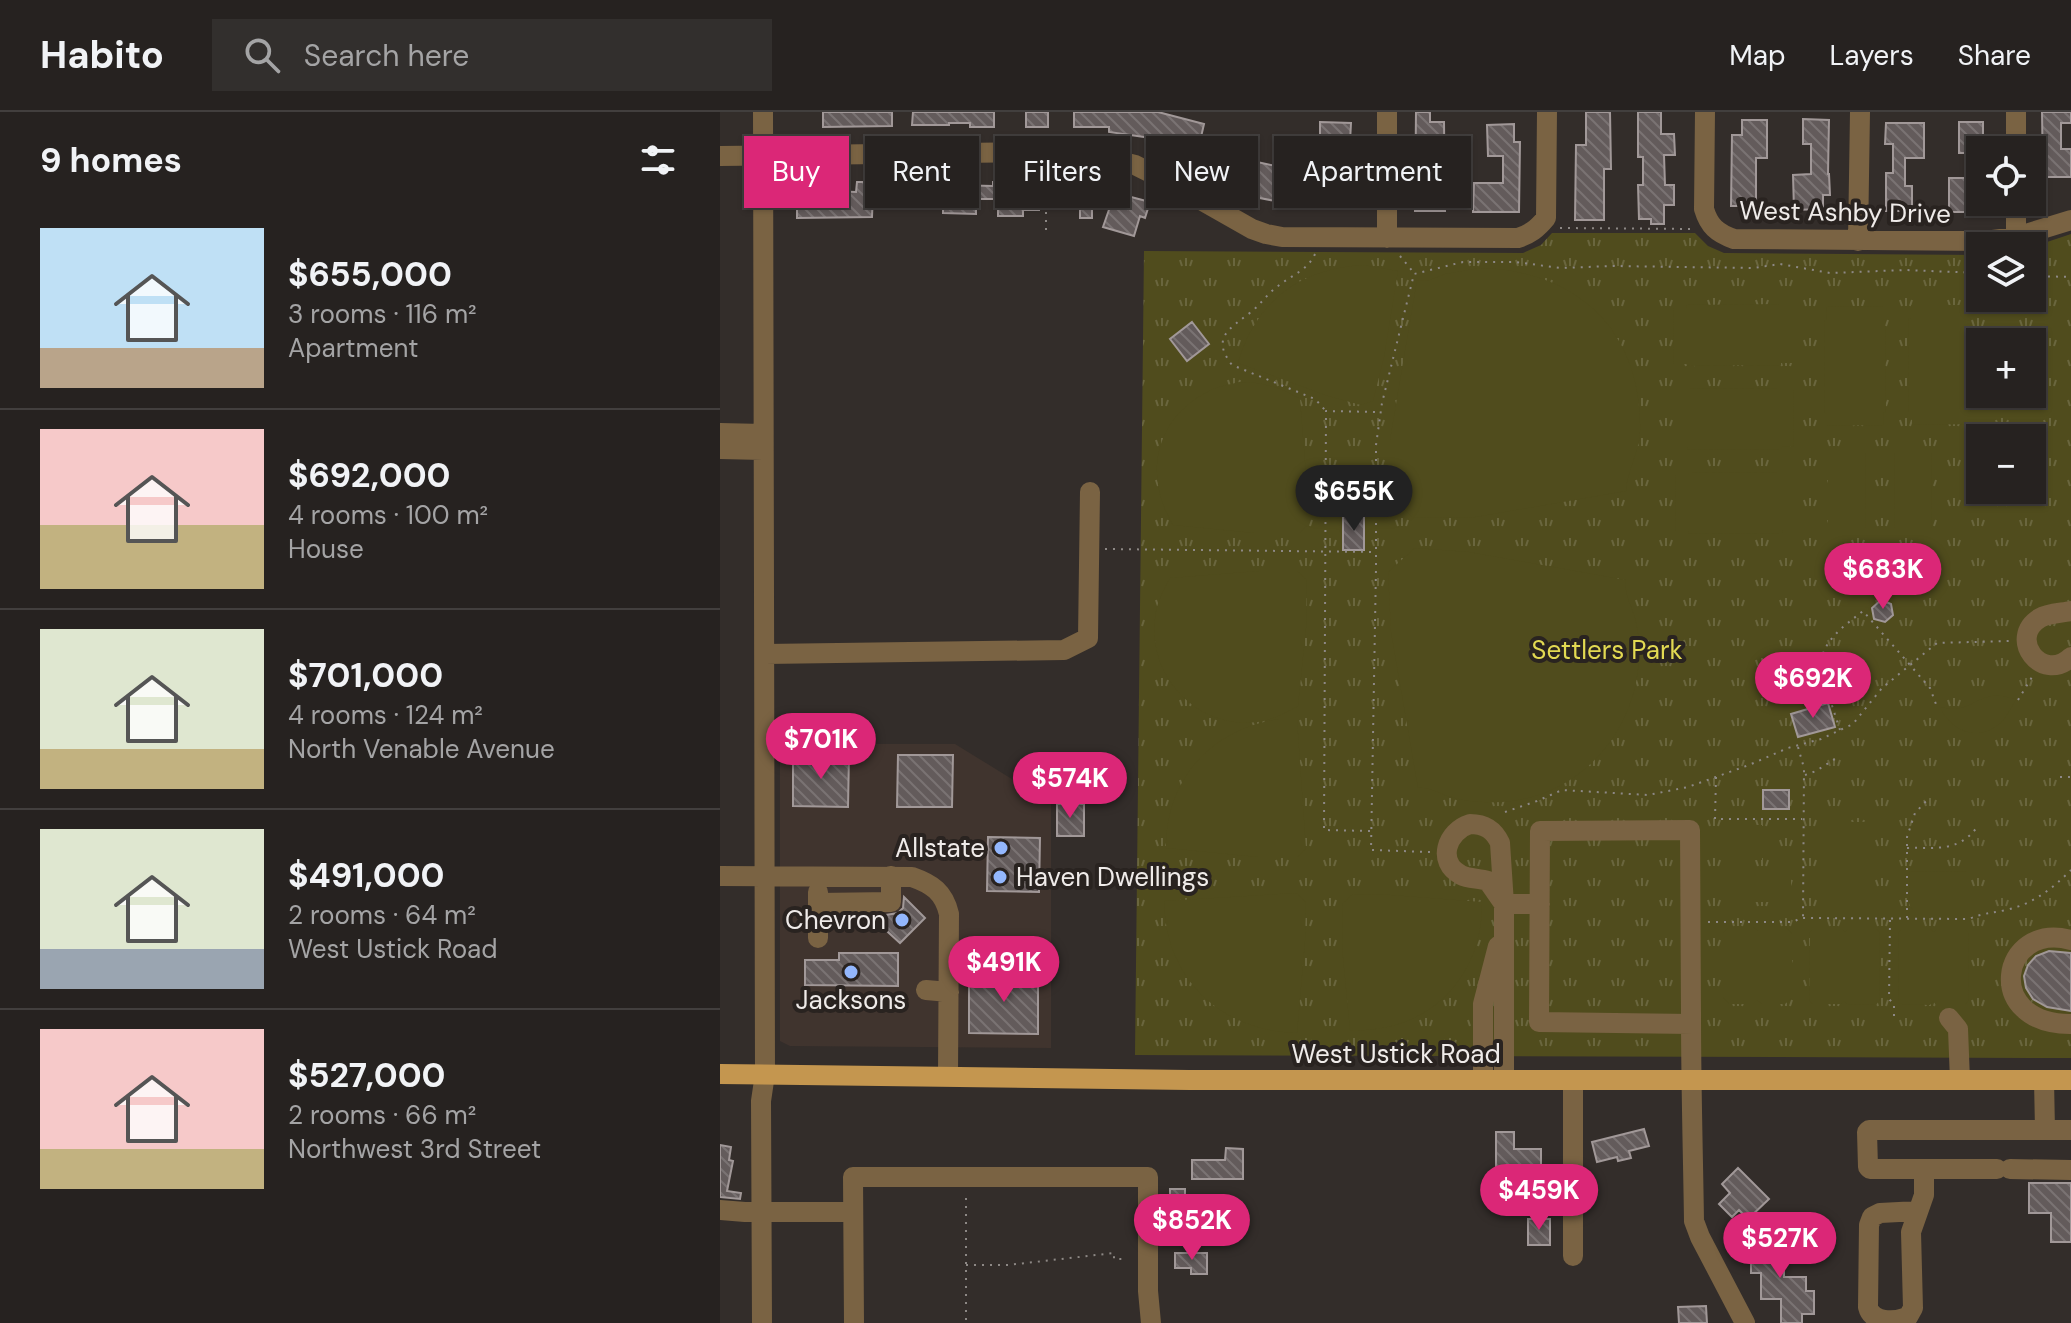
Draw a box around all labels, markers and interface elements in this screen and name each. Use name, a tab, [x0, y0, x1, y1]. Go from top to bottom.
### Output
search box	[212, 19, 772, 91]
text: Habito	[40, 30, 164, 80]
icon: search	[240, 33, 284, 77]
text: Search here	[304, 36, 469, 75]
text: Map	[1729, 37, 1786, 74]
text: Layers	[1830, 37, 1914, 74]
text: Share	[1958, 37, 2031, 74]
chip: Buy	[744, 136, 849, 208]
chip: Rent	[865, 136, 979, 208]
chip: Filters	[995, 136, 1130, 208]
chip: New	[1146, 136, 1258, 208]
chip: Apartment	[1274, 136, 1471, 208]
map controls	[1966, 136, 2046, 504]
button: locate	[1966, 136, 2046, 216]
text: 9 homes	[40, 138, 182, 183]
icon: filters	[636, 138, 680, 182]
street label: West Ashby Drive	[1739, 193, 1951, 231]
button: layers	[1966, 232, 2046, 312]
text: $655,000	[288, 252, 452, 297]
icon: home	[104, 260, 200, 356]
text: 3 rooms · 116 m²	[288, 297, 477, 331]
button: +	[1966, 328, 2046, 408]
text: Apartment	[288, 331, 419, 365]
button: −	[1966, 424, 2046, 504]
text: $692,000	[288, 453, 451, 498]
icon: home	[104, 461, 200, 557]
pin: $655K	[1298, 465, 1410, 533]
text: $655K	[1314, 474, 1395, 508]
text: 4 rooms · 100 m²	[288, 498, 488, 532]
text: House	[288, 532, 364, 566]
pin: $683K	[1827, 543, 1939, 611]
text: $683K	[1842, 552, 1924, 586]
park label: Settlers Park	[1531, 633, 1683, 667]
pin: $692K	[1757, 652, 1869, 720]
text: $701,000	[288, 653, 443, 698]
icon: home	[104, 661, 200, 757]
text: $692K	[1773, 661, 1853, 695]
text: 4 rooms · 124 m²	[288, 698, 483, 732]
pin: $701K	[765, 713, 877, 781]
text: $701K	[784, 722, 858, 756]
text: North Venable Avenue	[288, 732, 555, 766]
pin: $574K	[1014, 752, 1126, 820]
text: $574K	[1031, 761, 1109, 795]
place label: Allstate	[895, 831, 985, 865]
marker: Allstate	[992, 839, 1010, 857]
text: $491,000	[288, 853, 445, 898]
place label: Haven Dwellings	[1016, 860, 1209, 894]
icon: home	[104, 861, 200, 957]
marker: Haven Dwellings	[991, 868, 1009, 886]
text: 2 rooms · 64 m²	[288, 898, 476, 932]
place label: Chevron	[785, 903, 886, 937]
marker: Chevron	[893, 911, 911, 929]
text: West Ustick Road	[288, 932, 498, 966]
pin: $491K	[948, 936, 1060, 1004]
text: $491K	[966, 945, 1042, 979]
marker: Jacksons	[842, 963, 860, 981]
place label: Jacksons	[796, 983, 906, 1017]
street label: West Ustick Road	[1291, 1037, 1501, 1071]
text: $527,000	[288, 1053, 446, 1098]
icon: home	[104, 1061, 200, 1157]
text: 2 rooms · 66 m²	[288, 1098, 476, 1132]
text: Northwest 3rd Street	[288, 1132, 541, 1166]
pin: $459K	[1483, 1164, 1595, 1232]
text: $459K	[1498, 1173, 1580, 1207]
pin: $852K	[1136, 1194, 1248, 1262]
text: $852K	[1152, 1203, 1232, 1237]
pin: $527K	[1724, 1212, 1836, 1280]
text: $527K	[1741, 1221, 1819, 1255]

